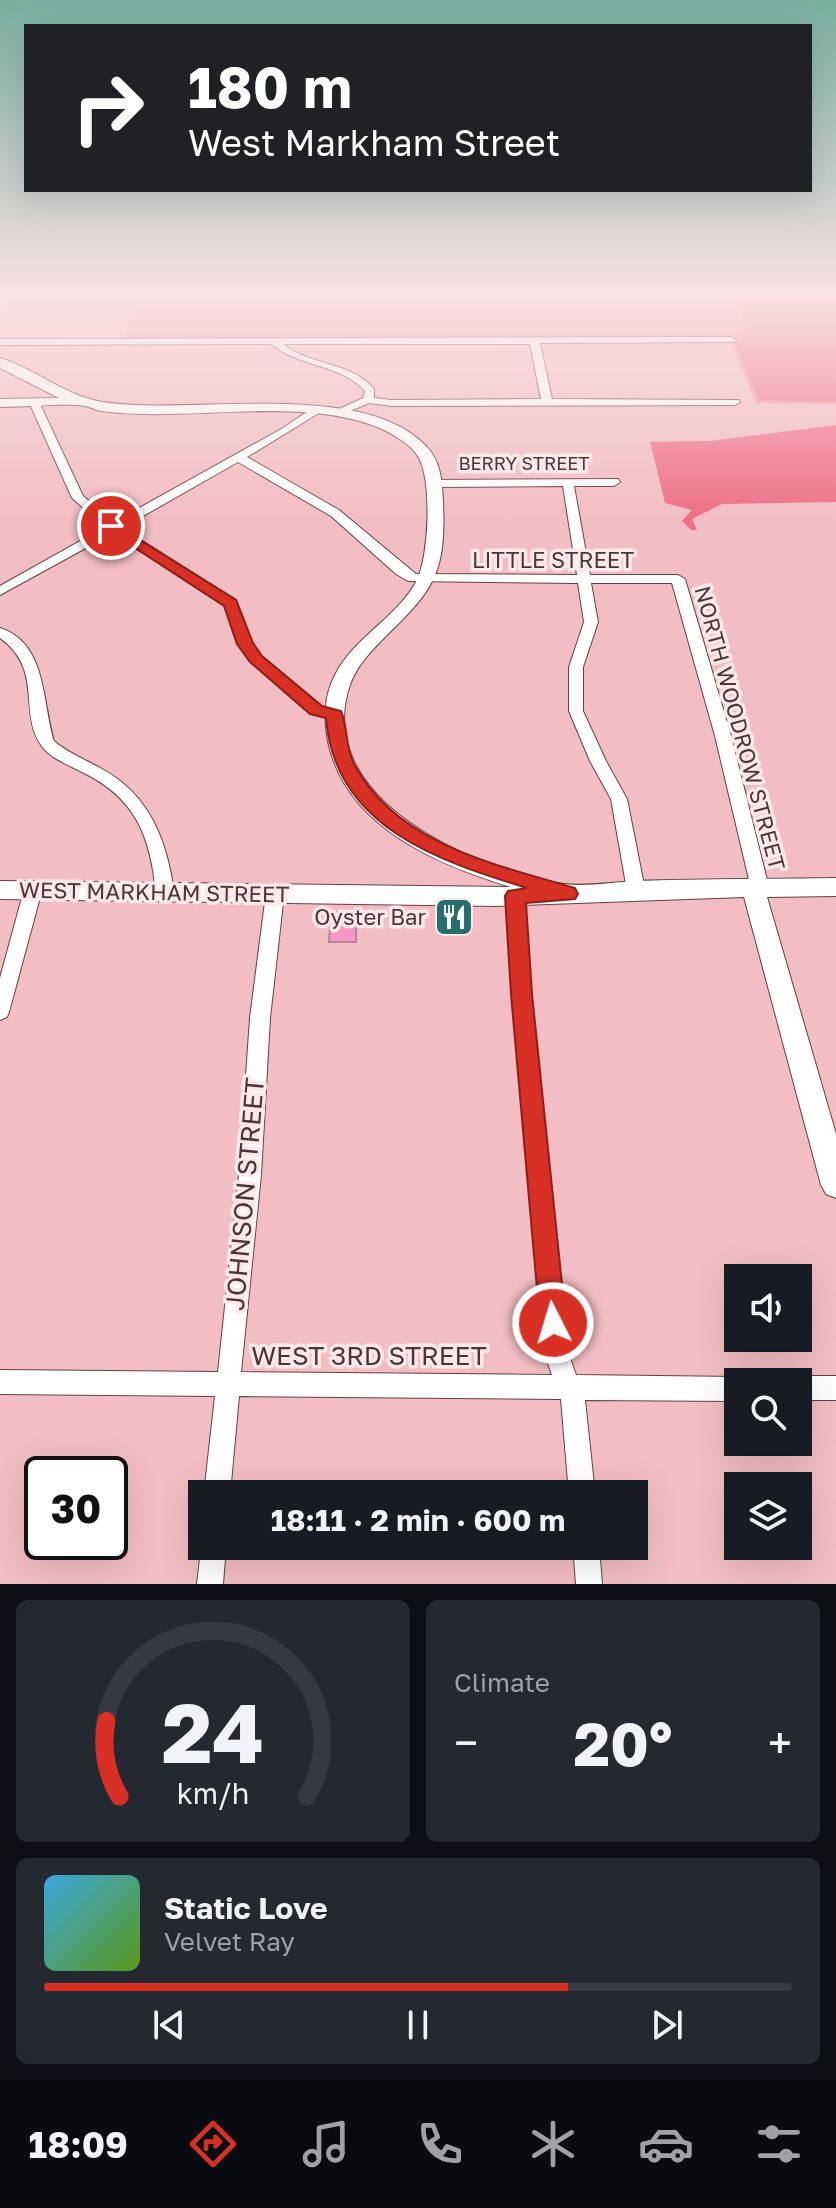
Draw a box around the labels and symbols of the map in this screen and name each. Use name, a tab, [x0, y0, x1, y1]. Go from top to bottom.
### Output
street label: BERRY STREET	[458, 452, 590, 474]
pin	[77, 492, 145, 560]
street label: LITTLE STREET	[472, 546, 634, 573]
street label: NORTH WOODROW STREET	[689, 583, 792, 873]
street label: WEST MARKHAM STREET	[19, 876, 290, 907]
restaurant icon: Oyster Bar	[433, 896, 475, 938]
place label: Oyster Bar	[314, 903, 426, 930]
street label: JOHNSON STREET	[219, 1076, 270, 1312]
position arrow	[511, 1281, 595, 1365]
street label: WEST 3RD STREET	[251, 1340, 487, 1371]
speed limit sign: 30	[24, 1456, 128, 1560]

